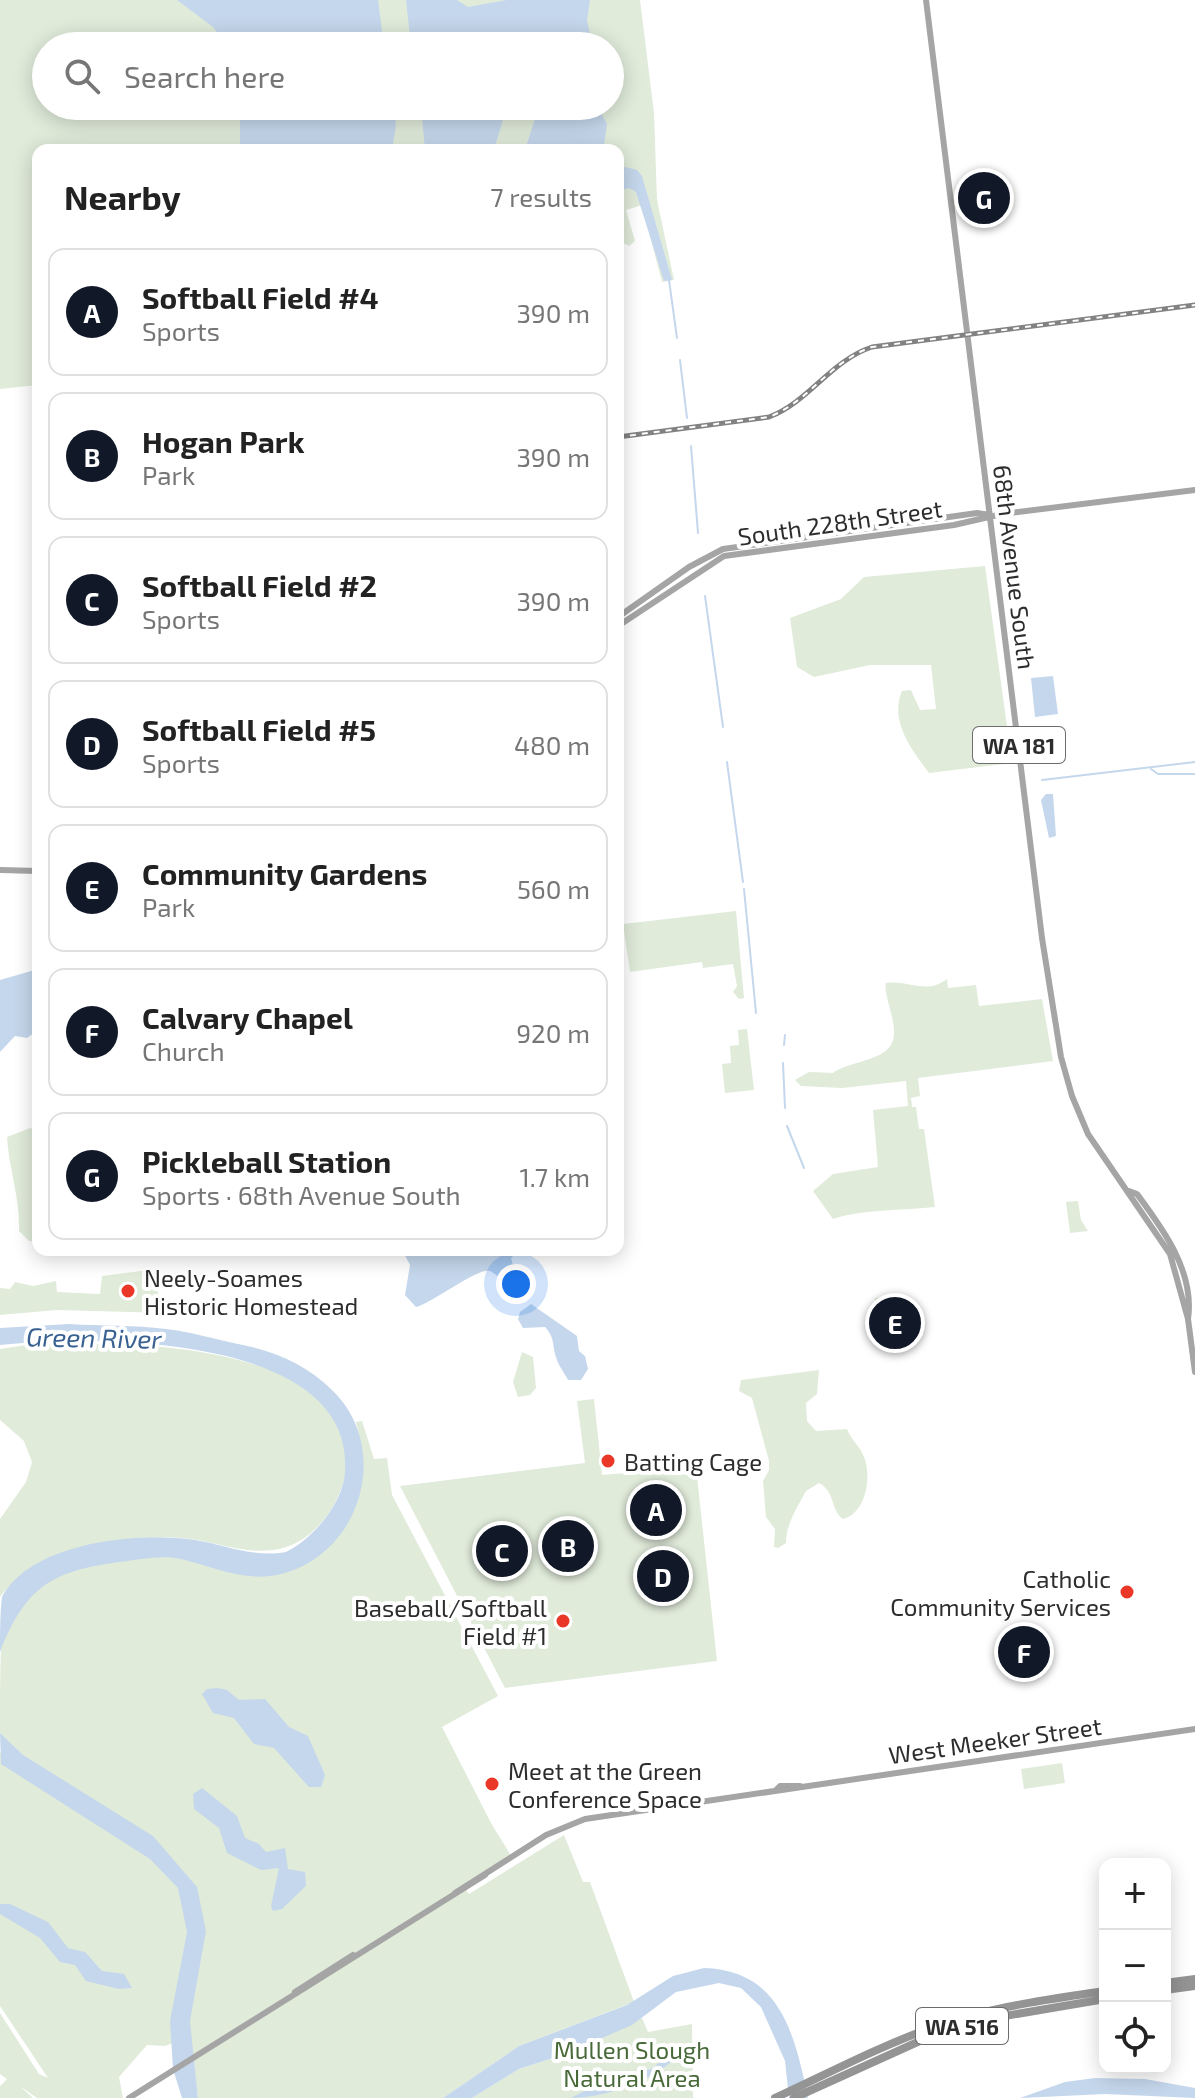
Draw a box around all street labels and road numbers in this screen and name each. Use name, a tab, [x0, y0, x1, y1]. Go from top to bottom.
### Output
street label: 68th Avenue South	[988, 463, 1042, 671]
street label: South 228th Street	[736, 493, 944, 551]
road number: WA 181	[973, 727, 1065, 763]
street label: West Meeker Street	[887, 1711, 1103, 1769]
road number: WA 516	[916, 2008, 1008, 2044]

